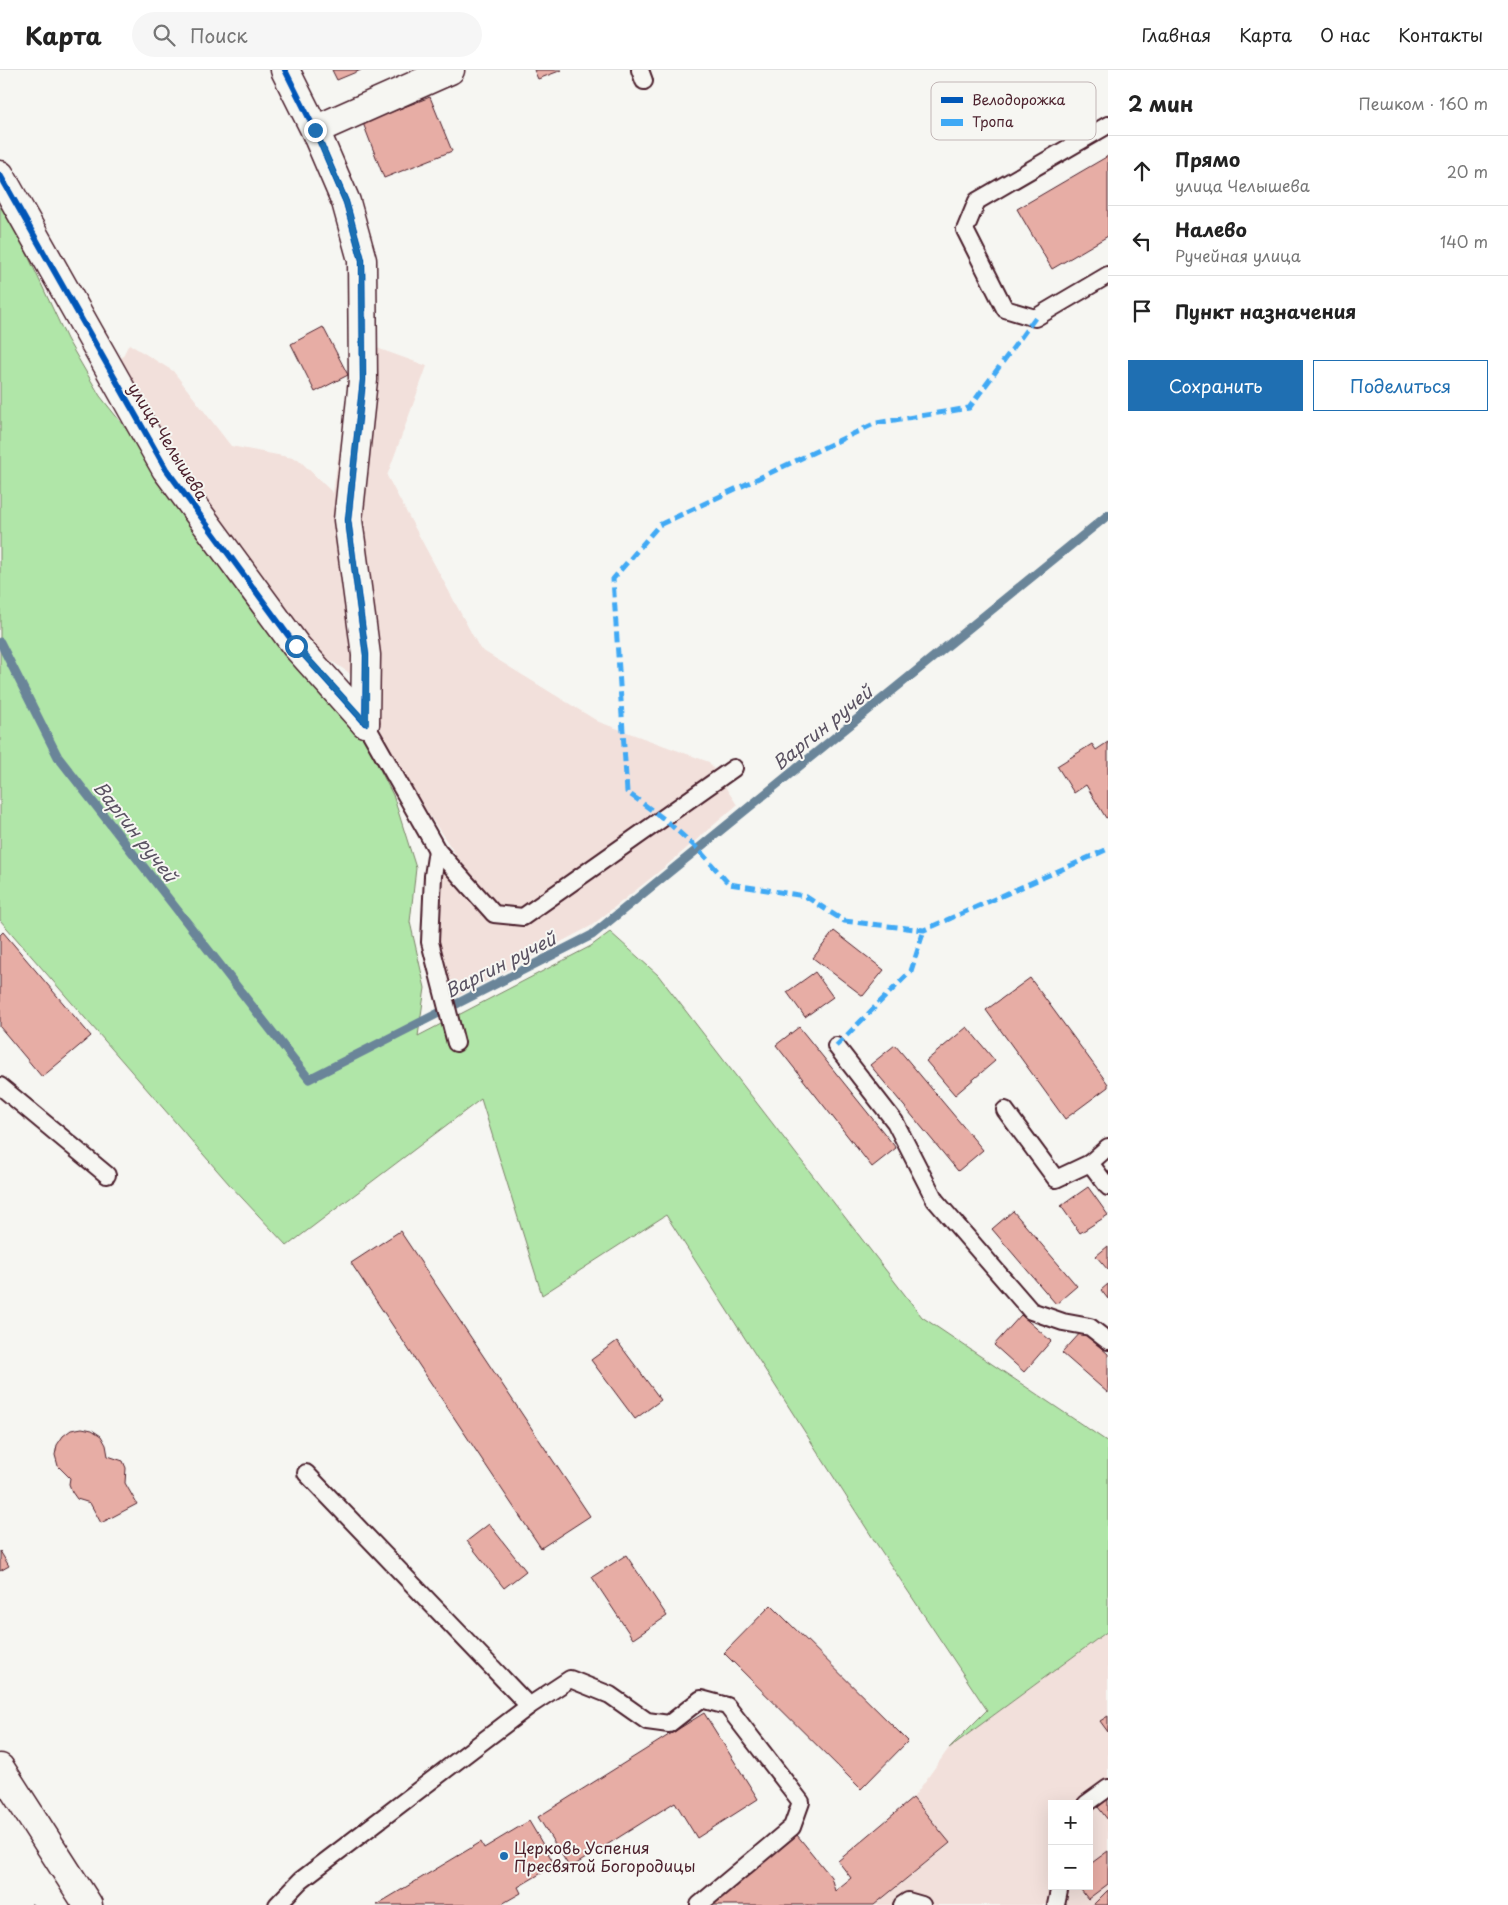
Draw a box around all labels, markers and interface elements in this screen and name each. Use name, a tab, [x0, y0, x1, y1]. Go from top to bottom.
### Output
search box	[132, 12, 482, 57]
text: Карта	[25, 17, 102, 53]
icon: search	[150, 21, 178, 49]
text: Поиск	[190, 21, 248, 49]
text: Главная	[1142, 21, 1211, 48]
text: Карта	[1239, 21, 1292, 48]
text: О нас	[1320, 21, 1370, 48]
text: Контакты	[1398, 21, 1483, 48]
legend	[931, 82, 1096, 140]
text: 2 мин	[1128, 87, 1193, 119]
text: Велодорожка	[972, 89, 1066, 110]
text: Пешком · 160 m	[1359, 91, 1488, 115]
text: Тропа	[972, 111, 1014, 132]
route end	[304, 119, 327, 142]
text: Прямо	[1175, 145, 1240, 173]
icon: ahead	[1128, 157, 1156, 185]
text: 20 m	[1447, 159, 1488, 183]
text: улица Челышева	[1175, 173, 1310, 197]
text: Налево	[1175, 215, 1247, 243]
icon: left	[1128, 227, 1156, 255]
text: 140 m	[1440, 229, 1488, 253]
text: Ручейная улица	[1175, 243, 1301, 267]
icon: arrive	[1128, 297, 1156, 325]
text: Пункт назначения	[1175, 297, 1356, 325]
button: Сохранить	[1128, 360, 1303, 411]
button: Поделиться	[1313, 360, 1488, 411]
street label: улица Челышева	[123, 377, 215, 505]
route start	[285, 635, 308, 658]
water label: Варгин ручей	[766, 677, 880, 776]
water label: Варгин ручей	[88, 775, 186, 889]
water label: Варгин ручей	[440, 923, 562, 1004]
map controls	[1048, 1800, 1093, 1890]
button: +	[1048, 1800, 1093, 1845]
place label: Церковь Успения Пресвятой Богородицы	[514, 1835, 695, 1877]
button: −	[1048, 1845, 1093, 1890]
marker: Церковь Успения Пресвятой Богородицы	[498, 1850, 510, 1862]

